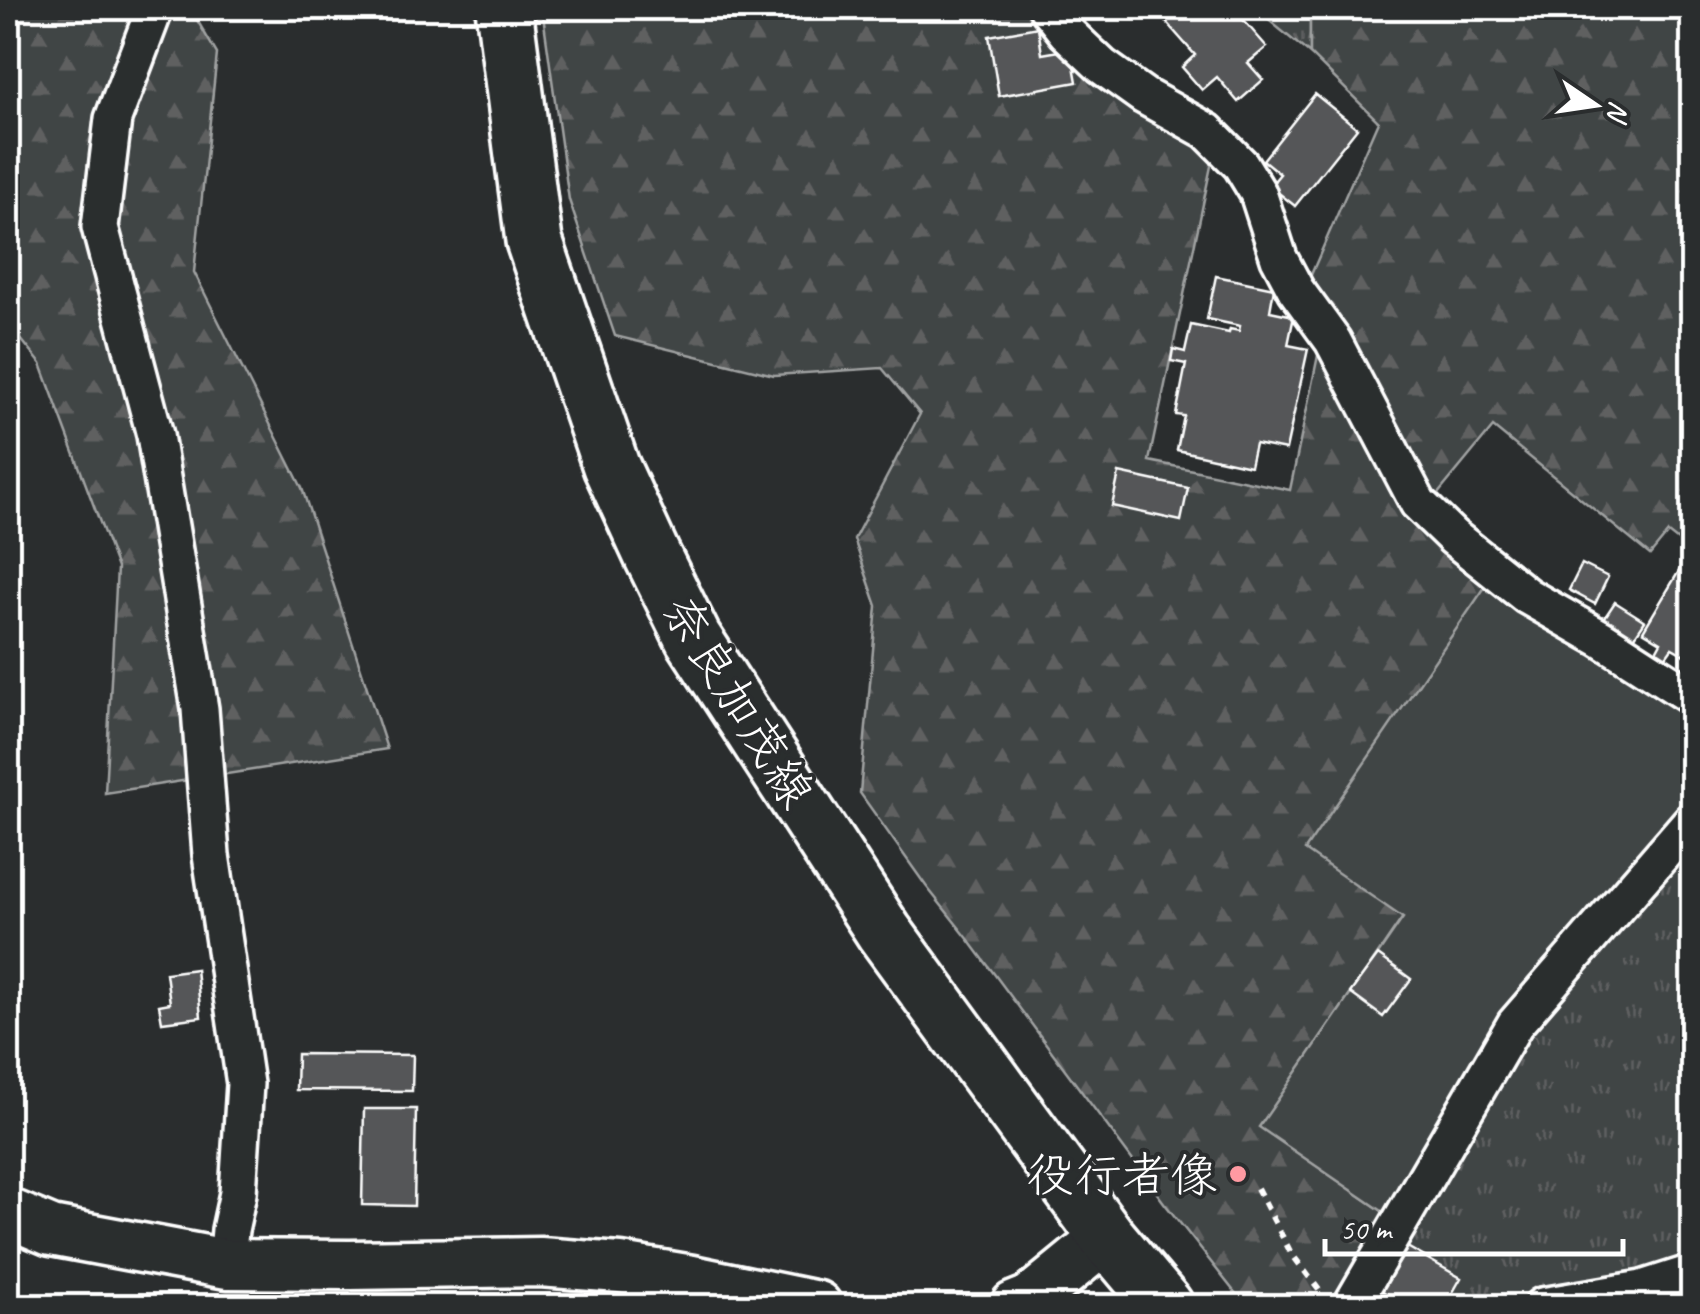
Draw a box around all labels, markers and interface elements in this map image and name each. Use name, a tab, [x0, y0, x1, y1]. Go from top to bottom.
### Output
north arrow	[1545, 55, 1645, 155]
text: N	[1599, 98, 1638, 127]
street label: 奈良加茂線	[649, 584, 827, 819]
place label: 役行者像	[1026, 1145, 1218, 1205]
marker: 役行者像	[1227, 1163, 1249, 1185]
scale bar	[1325, 1194, 1622, 1256]
text: 50 m	[1340, 1210, 1393, 1248]

